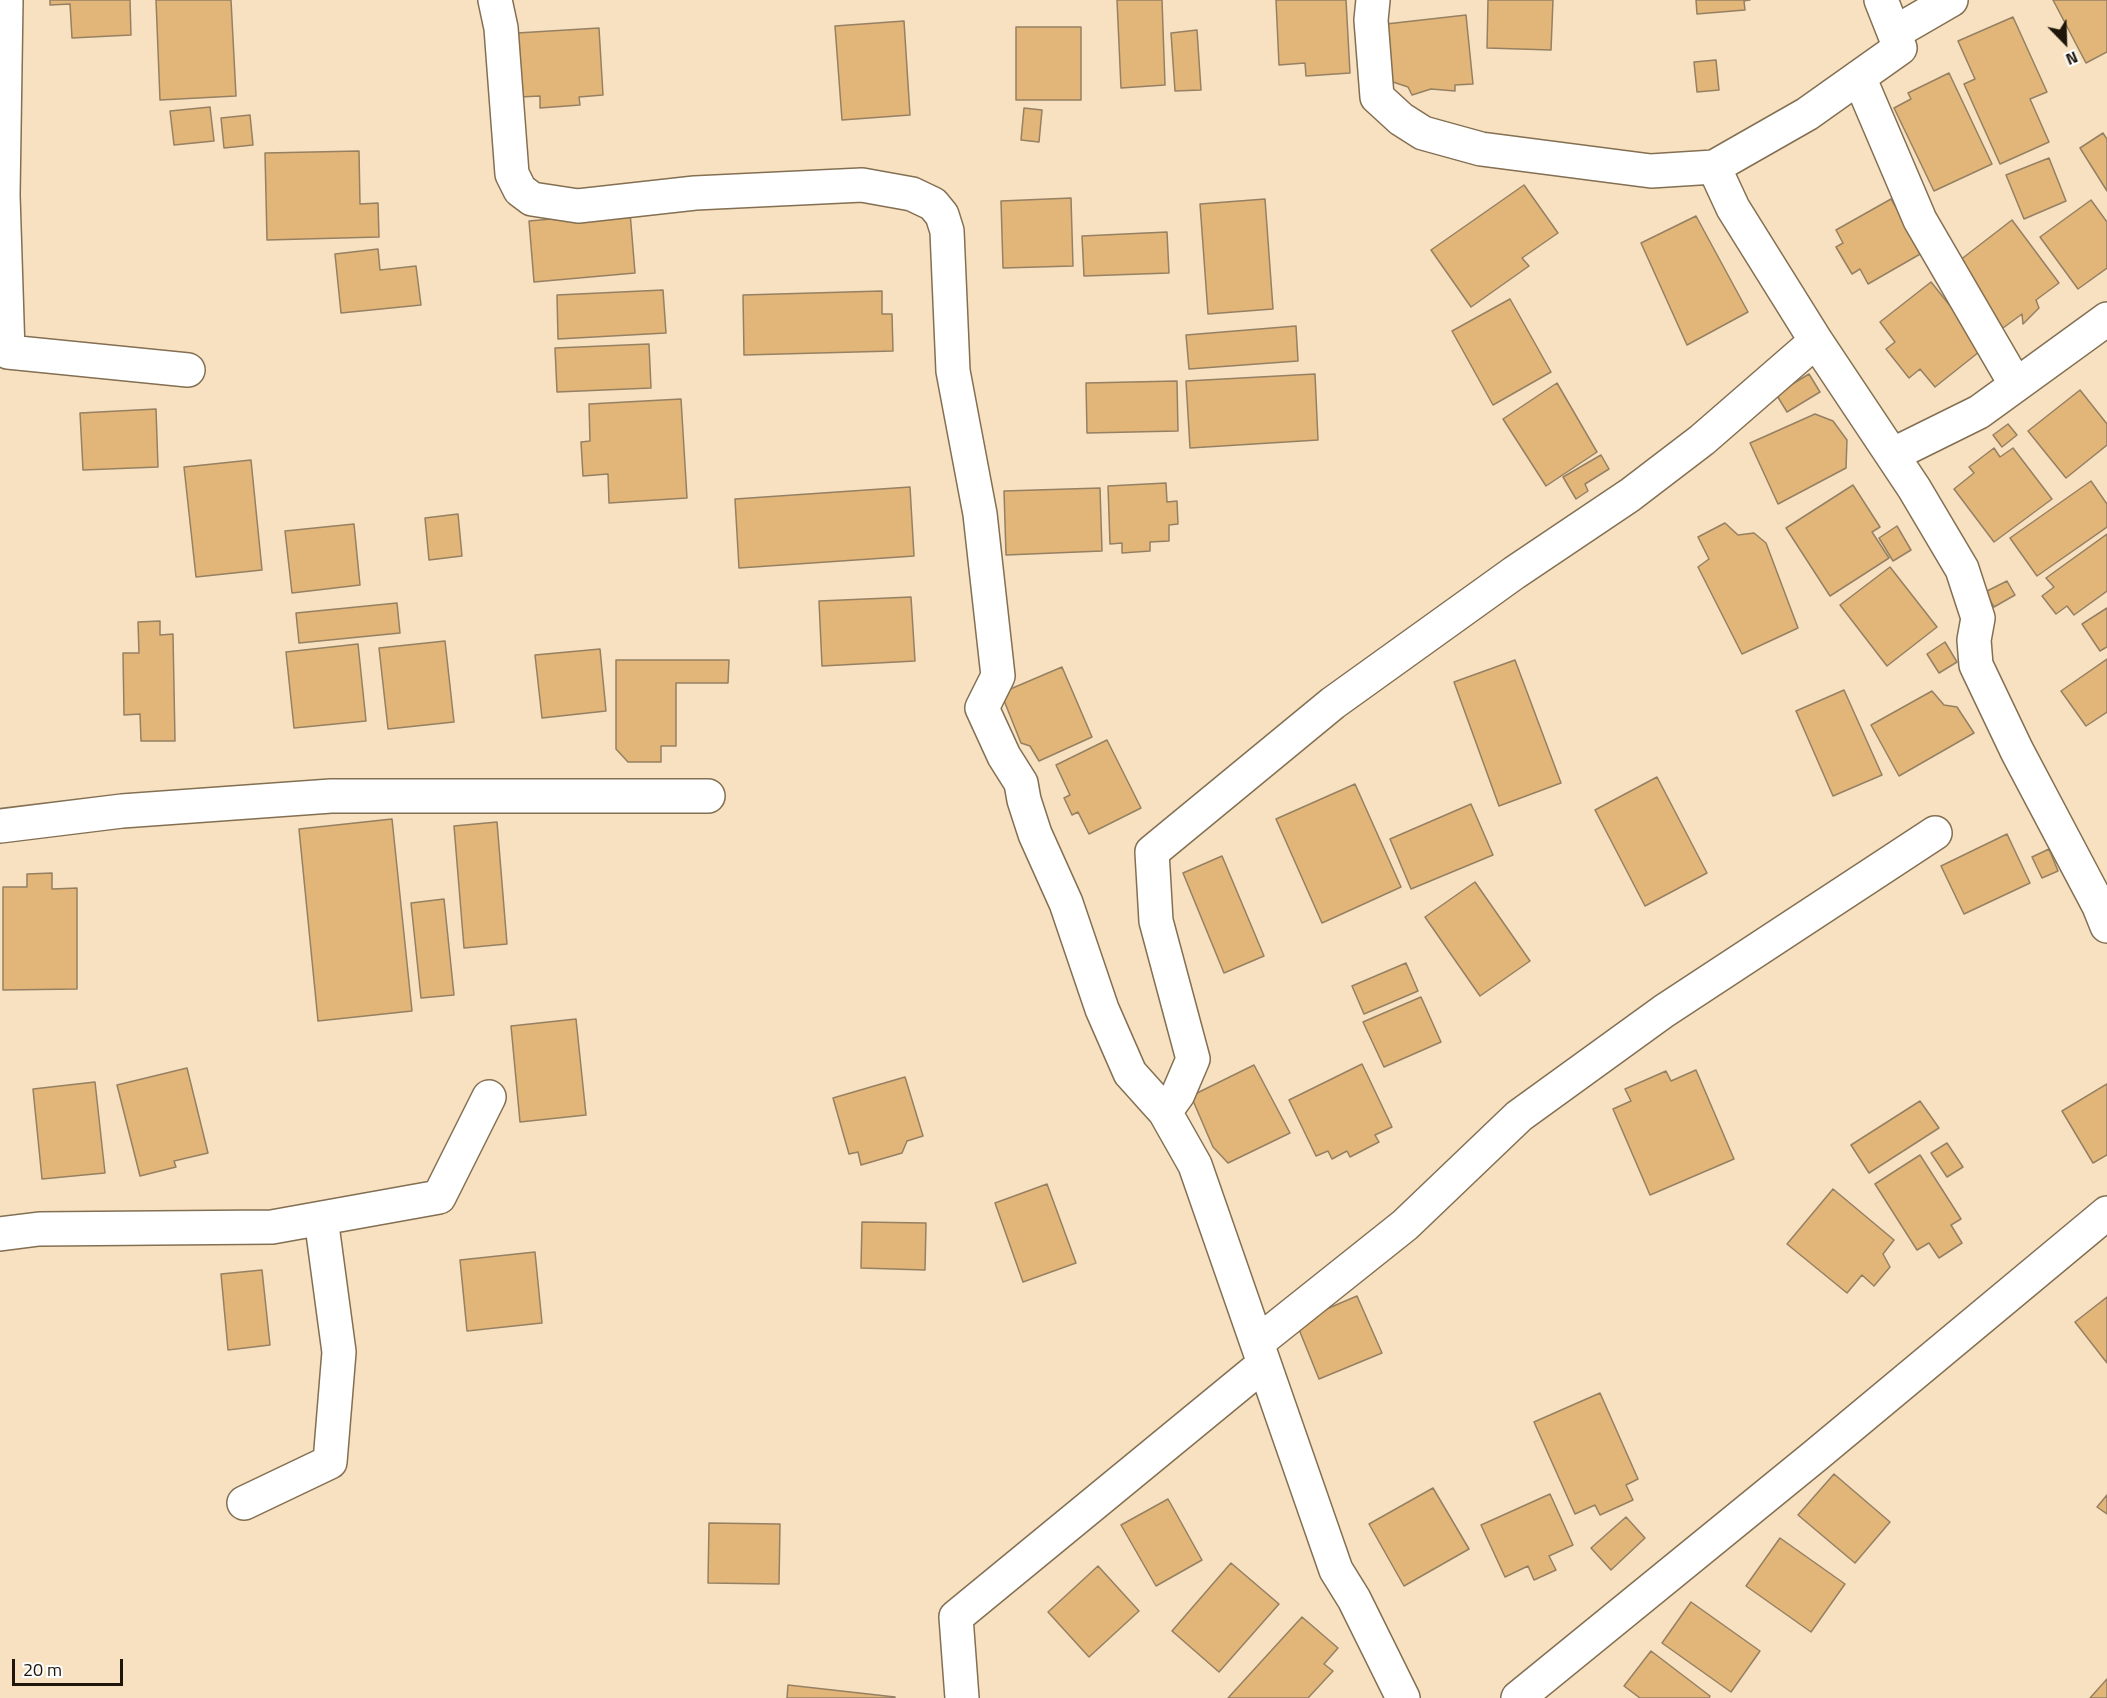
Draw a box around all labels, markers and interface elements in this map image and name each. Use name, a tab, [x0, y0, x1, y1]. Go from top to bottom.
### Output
north arrow	[2035, 12, 2095, 72]
text: N	[2062, 45, 2082, 72]
scale bar	[15, 1647, 126, 1685]
text: 20 m	[23, 1656, 62, 1683]

